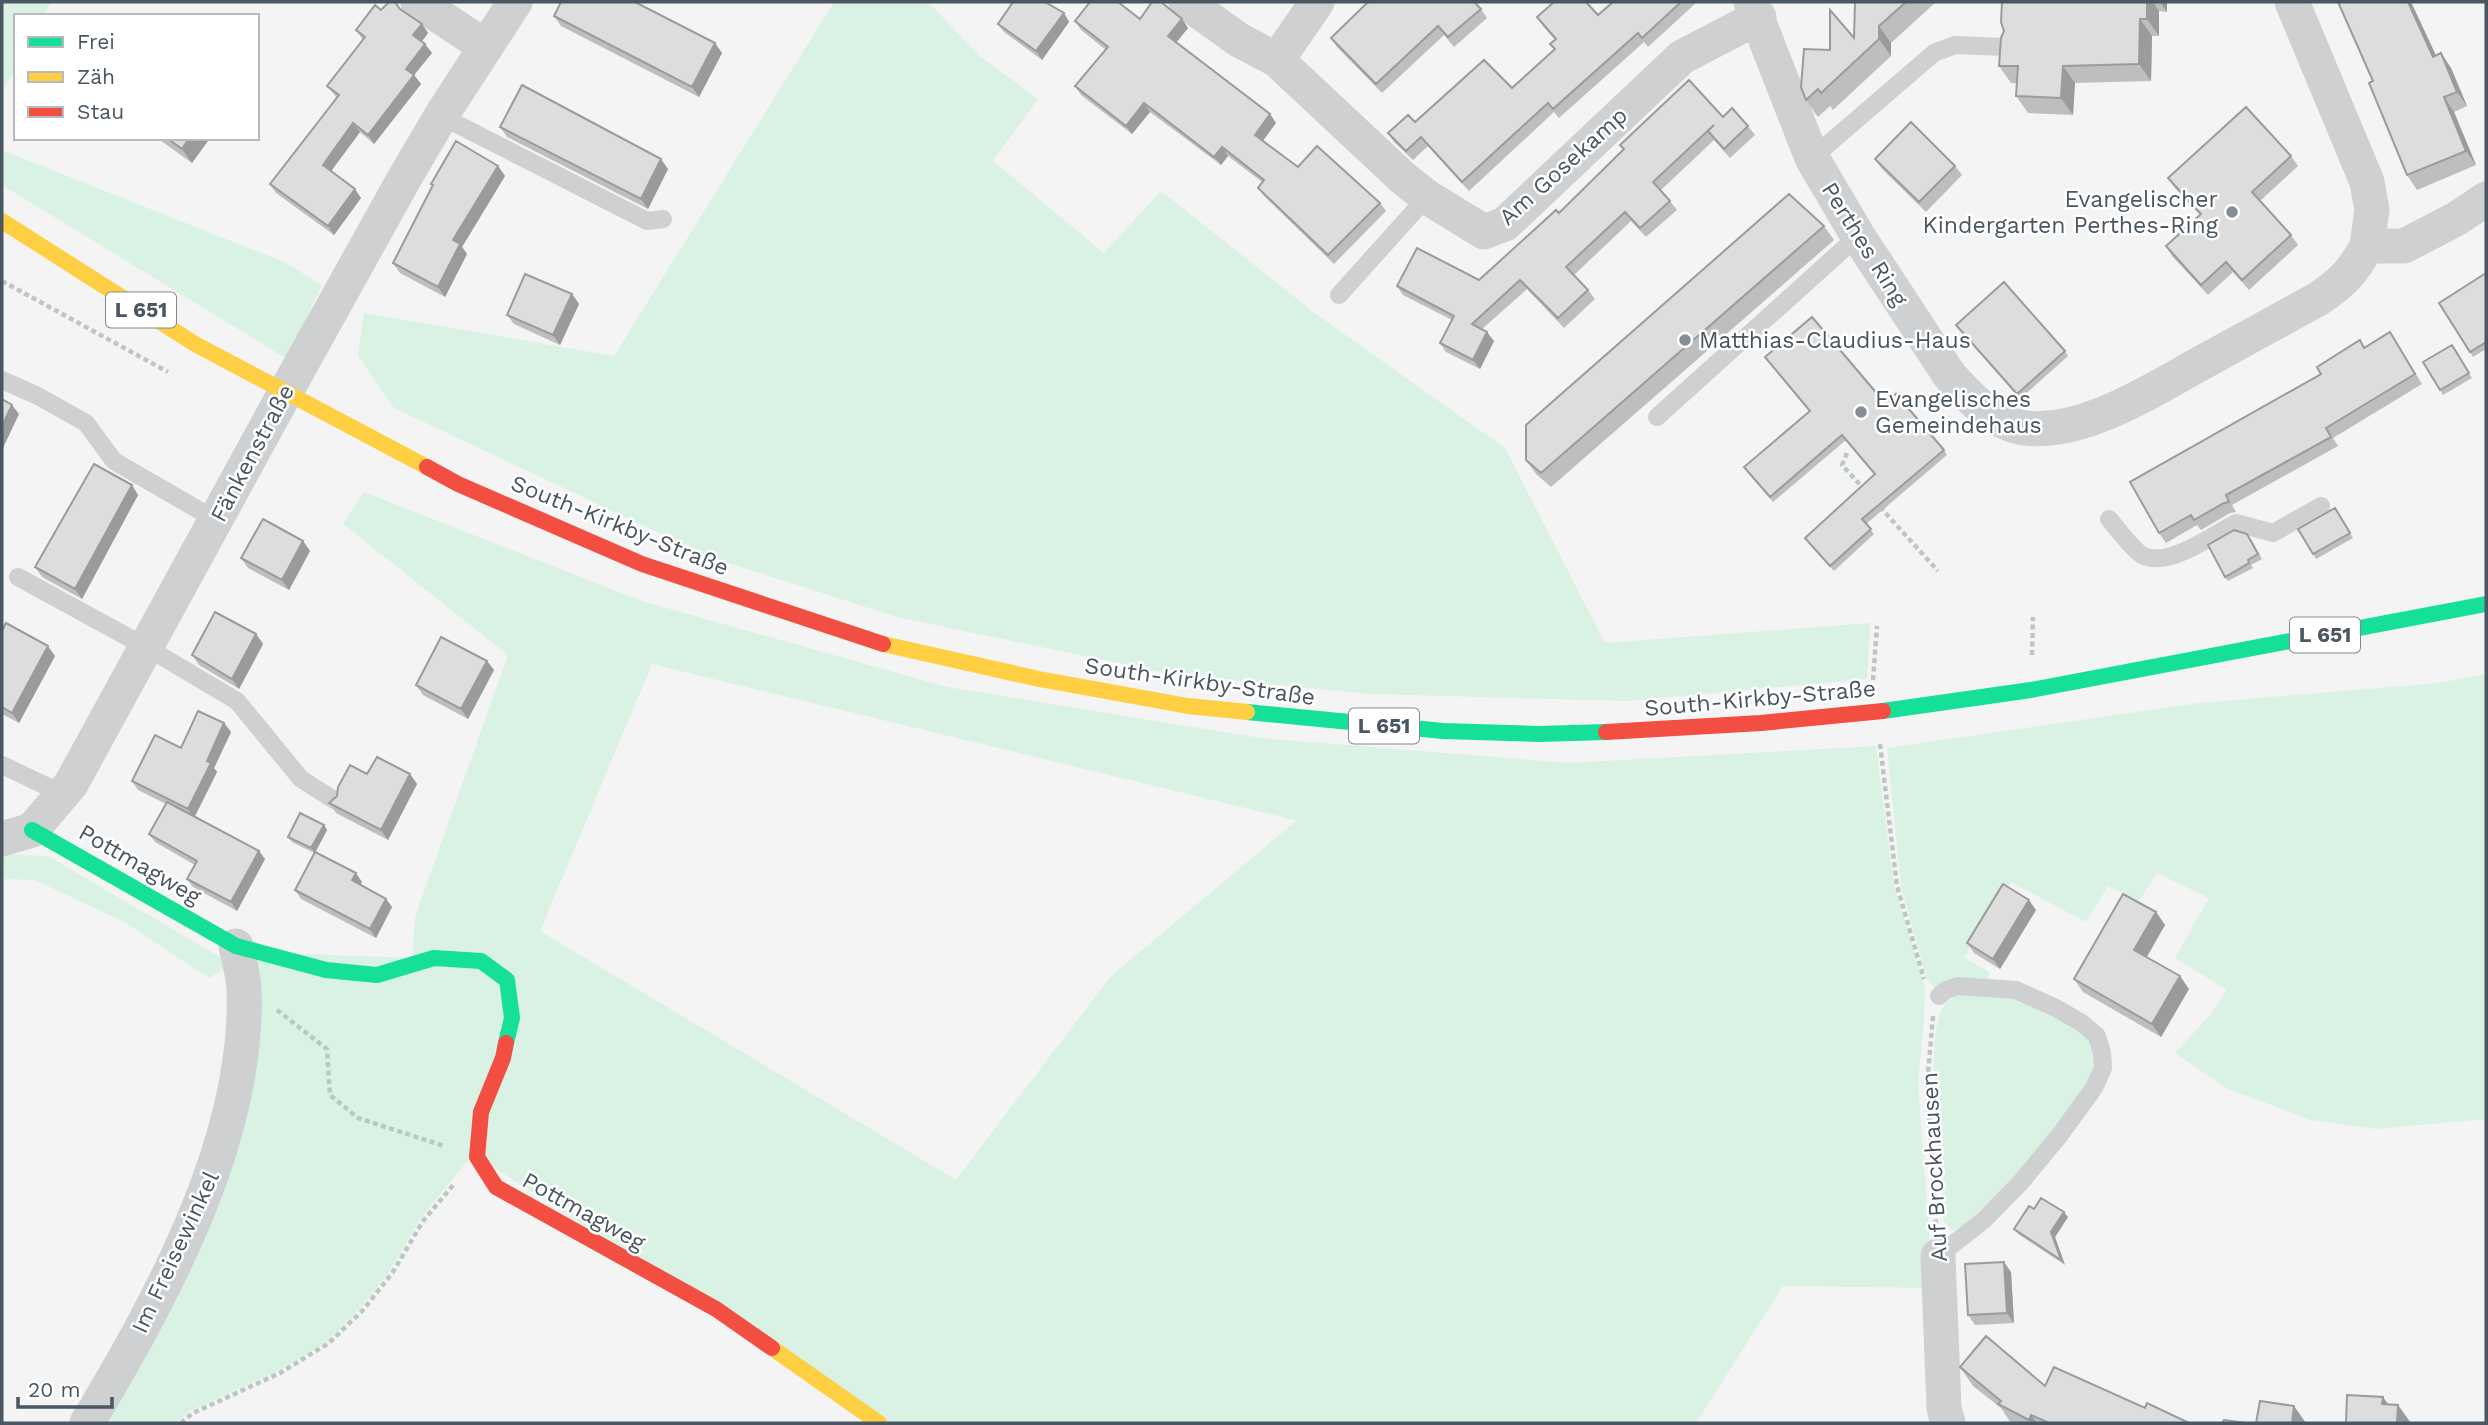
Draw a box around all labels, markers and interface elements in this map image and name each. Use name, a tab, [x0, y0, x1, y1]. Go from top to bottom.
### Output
legend	[14, 14, 259, 140]
text: Frei	[77, 29, 115, 54]
text: Zäh	[77, 64, 115, 89]
text: Stau	[77, 99, 124, 124]
street label: Am Gosekamp	[1494, 102, 1633, 231]
street label: Perthes Ring	[1816, 177, 1914, 312]
place label: Evangelischer Kindergarten Perthes-Ring	[1923, 186, 2219, 239]
marker: Evangelischer Kindergarten Perthes-Ring	[2224, 204, 2240, 220]
road number: L 651	[106, 292, 176, 328]
place label: Matthias-Claudius-Haus	[1699, 327, 1971, 354]
marker: Matthias-Claudius-Haus	[1677, 332, 1693, 348]
street label: Fänkenstraße	[205, 380, 300, 526]
place label: Evangelisches Gemeindehaus	[1875, 386, 2042, 439]
marker: Evangelisches Gemeindehaus	[1853, 404, 1869, 420]
street label: South-Kirkby-Straße	[507, 469, 733, 582]
road number: L 651	[2290, 618, 2360, 652]
street label: South-Kirkby-Straße	[1083, 652, 1317, 711]
street label: South-Kirkby-Straße	[1643, 675, 1877, 722]
road number: L 651	[1349, 708, 1419, 744]
street label: Pottmagweg	[74, 819, 206, 911]
street label: Auf Brockhausen	[1916, 1071, 1953, 1263]
street label: Im Freisewinkel	[126, 1167, 225, 1337]
street label: Pottmagweg	[518, 1167, 651, 1257]
scale bar	[18, 1366, 112, 1410]
text: 20 m	[28, 1377, 80, 1402]

